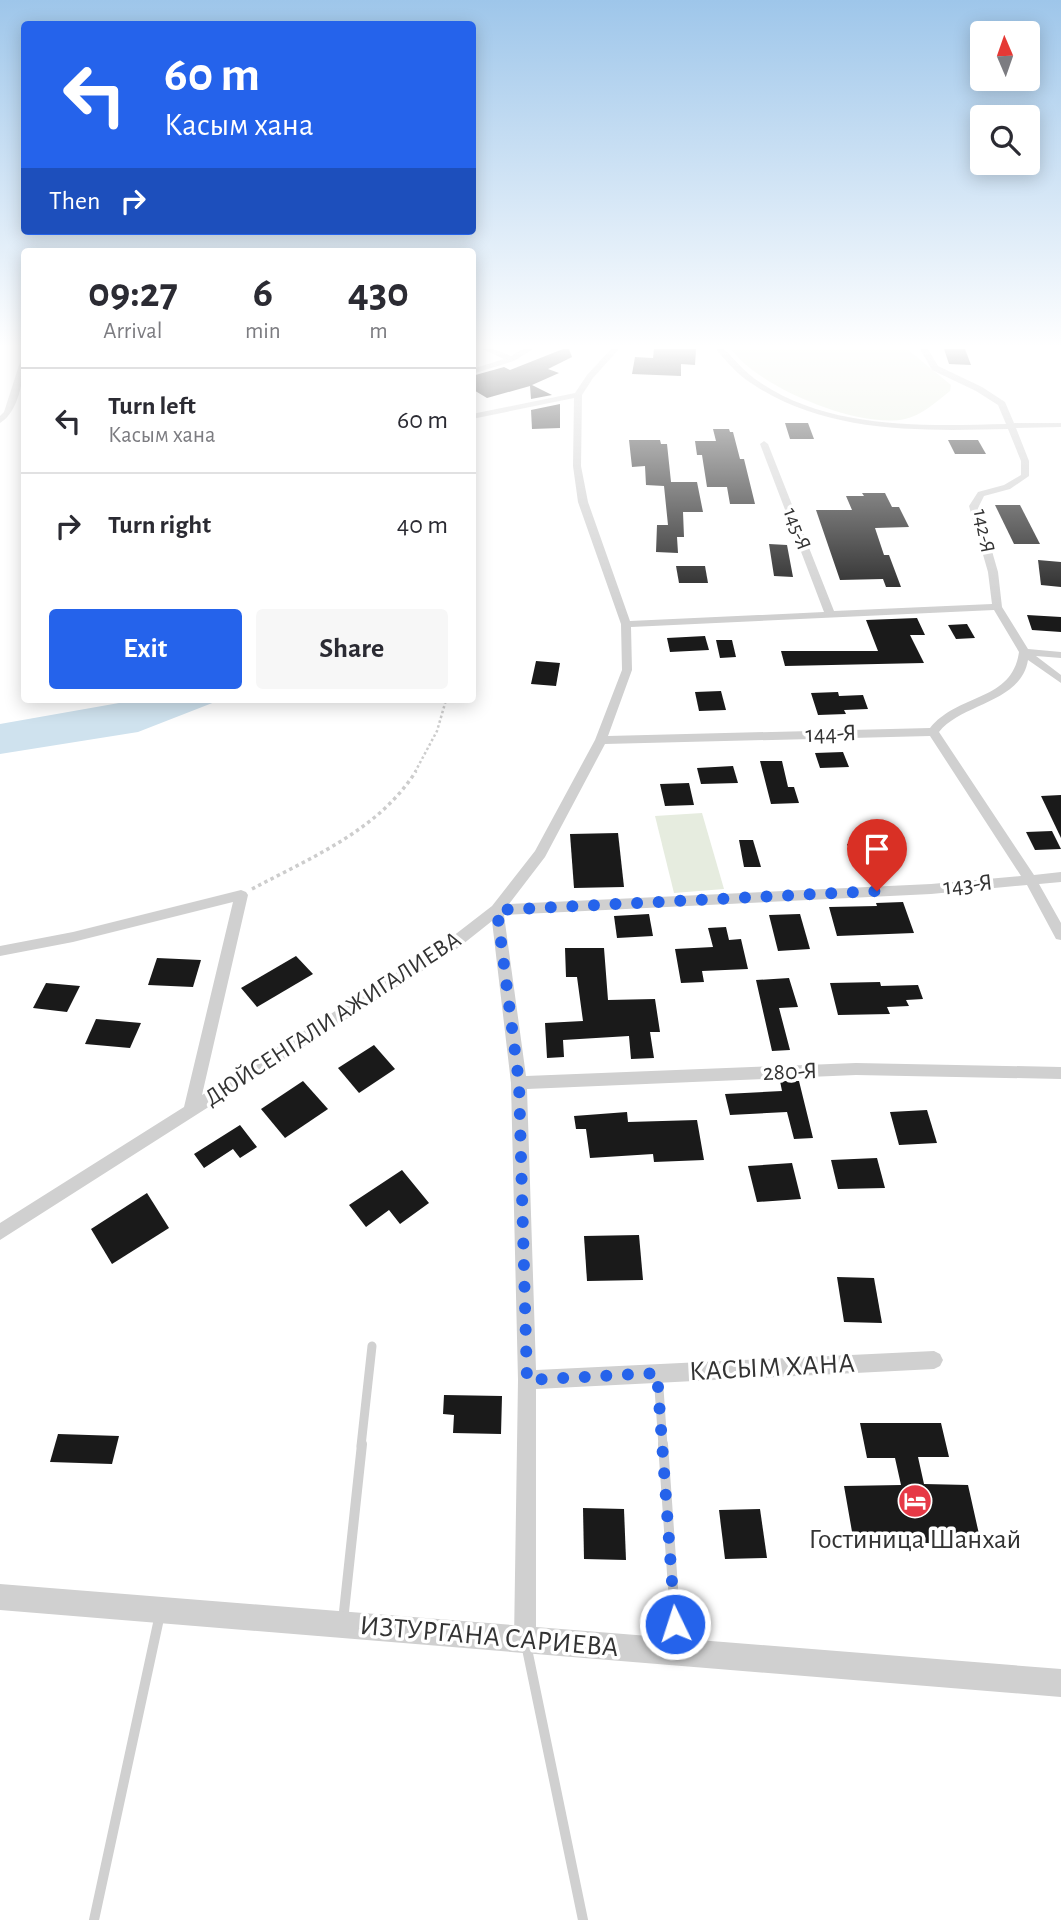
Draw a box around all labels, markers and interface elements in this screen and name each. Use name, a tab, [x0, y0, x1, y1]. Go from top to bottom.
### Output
north arrow	[970, 21, 1040, 91]
map controls	[970, 21, 1040, 175]
icon: left	[49, 49, 140, 140]
text: 60 m	[164, 51, 260, 100]
button: search	[970, 105, 1040, 175]
text: Касым хана	[164, 109, 314, 141]
icon: right	[114, 182, 152, 220]
text: Then	[49, 188, 100, 214]
text: 09:27	[88, 272, 178, 314]
text: 6	[253, 272, 273, 314]
text: 430	[348, 272, 409, 314]
text: Arrival	[103, 320, 163, 343]
text: min	[245, 320, 281, 343]
text: m	[369, 320, 388, 343]
text: Turn left	[108, 393, 196, 419]
icon: left	[49, 402, 87, 440]
text: 60 m	[397, 407, 448, 433]
text: Касым хана	[108, 424, 215, 447]
street label: 145-Я	[779, 505, 815, 553]
icon: right	[49, 507, 87, 545]
street label: 142-Я	[969, 507, 999, 555]
text: Turn right	[108, 512, 211, 538]
text: 40 m	[397, 512, 448, 538]
button: Exit	[49, 609, 242, 689]
button: Share	[256, 609, 448, 689]
street label: 144-Я	[805, 721, 857, 747]
pin	[847, 819, 907, 891]
icon: arrive	[858, 830, 896, 868]
street label: 143-Я	[942, 870, 994, 900]
street label: ДЮЙСЕНГАЛИ АЖИГАЛИЕВА	[201, 927, 465, 1111]
street label: 280-Я	[762, 1059, 818, 1085]
street label: КАСЫМ ХАНА	[688, 1350, 856, 1386]
hotel icon: Гостиница Шанхай	[896, 1482, 934, 1520]
place label: Гостиница Шанхай	[809, 1526, 1021, 1554]
position arrow	[638, 1587, 712, 1661]
street label: ИЗТУРГАНА САРИЕВА	[358, 1612, 620, 1662]

